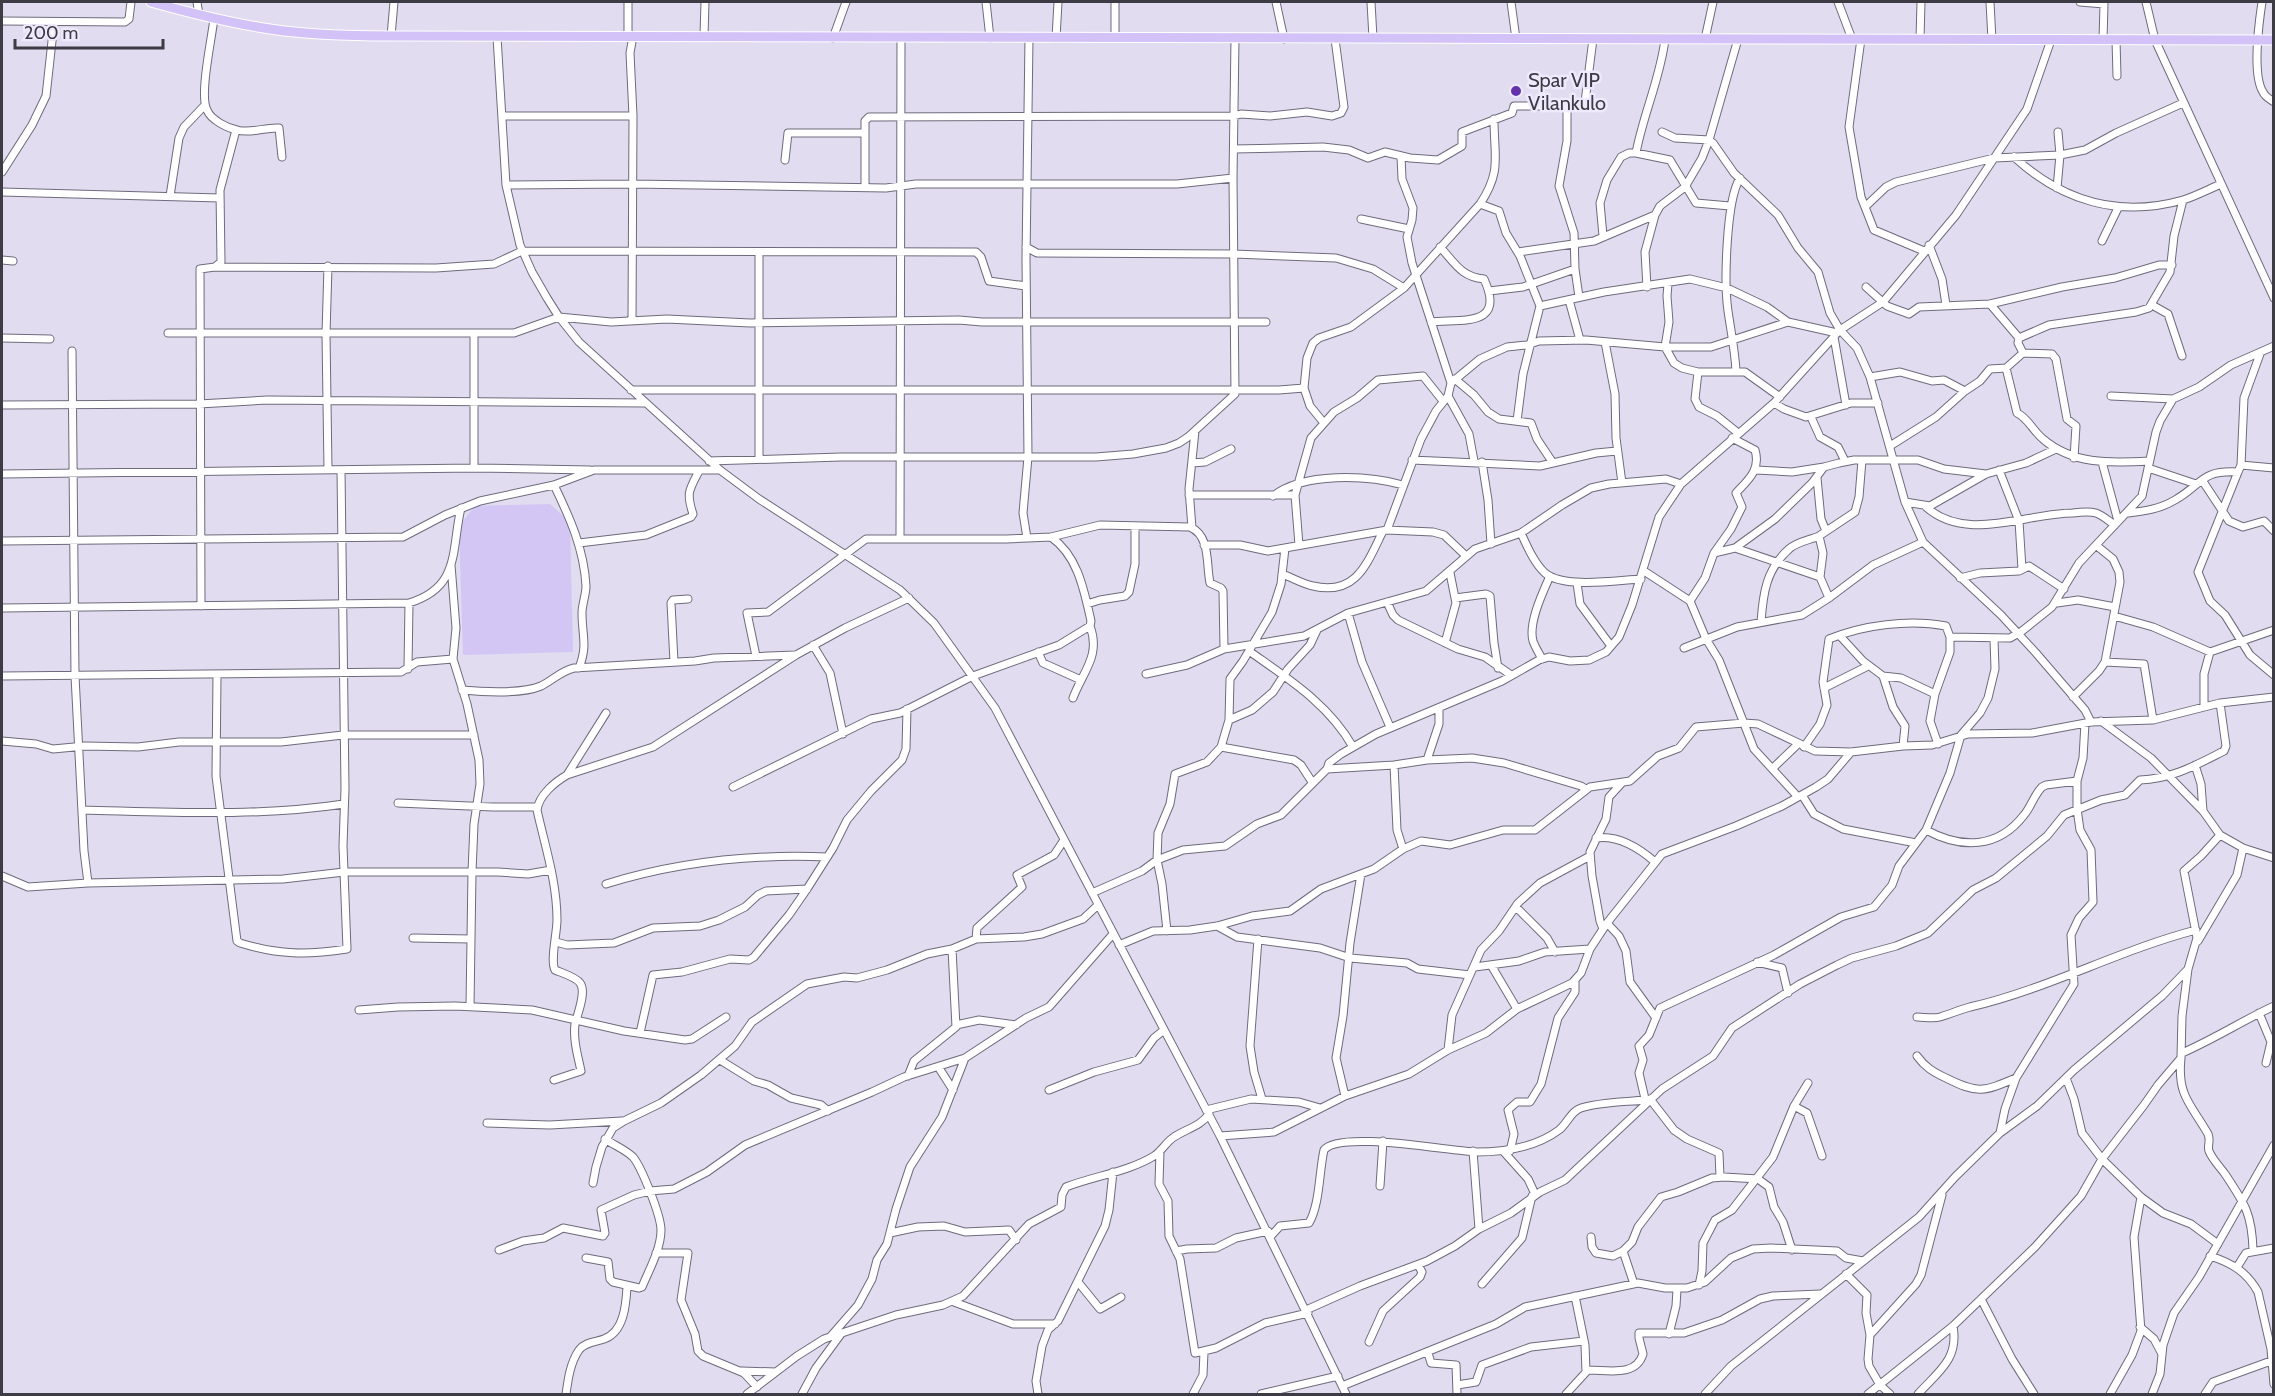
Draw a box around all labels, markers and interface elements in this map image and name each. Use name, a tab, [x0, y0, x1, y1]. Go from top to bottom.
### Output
scale bar	[15, 12, 164, 50]
text: 200 m	[24, 22, 78, 44]
place label: Spar VIP Vilankulo	[1528, 68, 1606, 115]
marker: Spar VIP Vilankulo	[1509, 84, 1523, 98]

